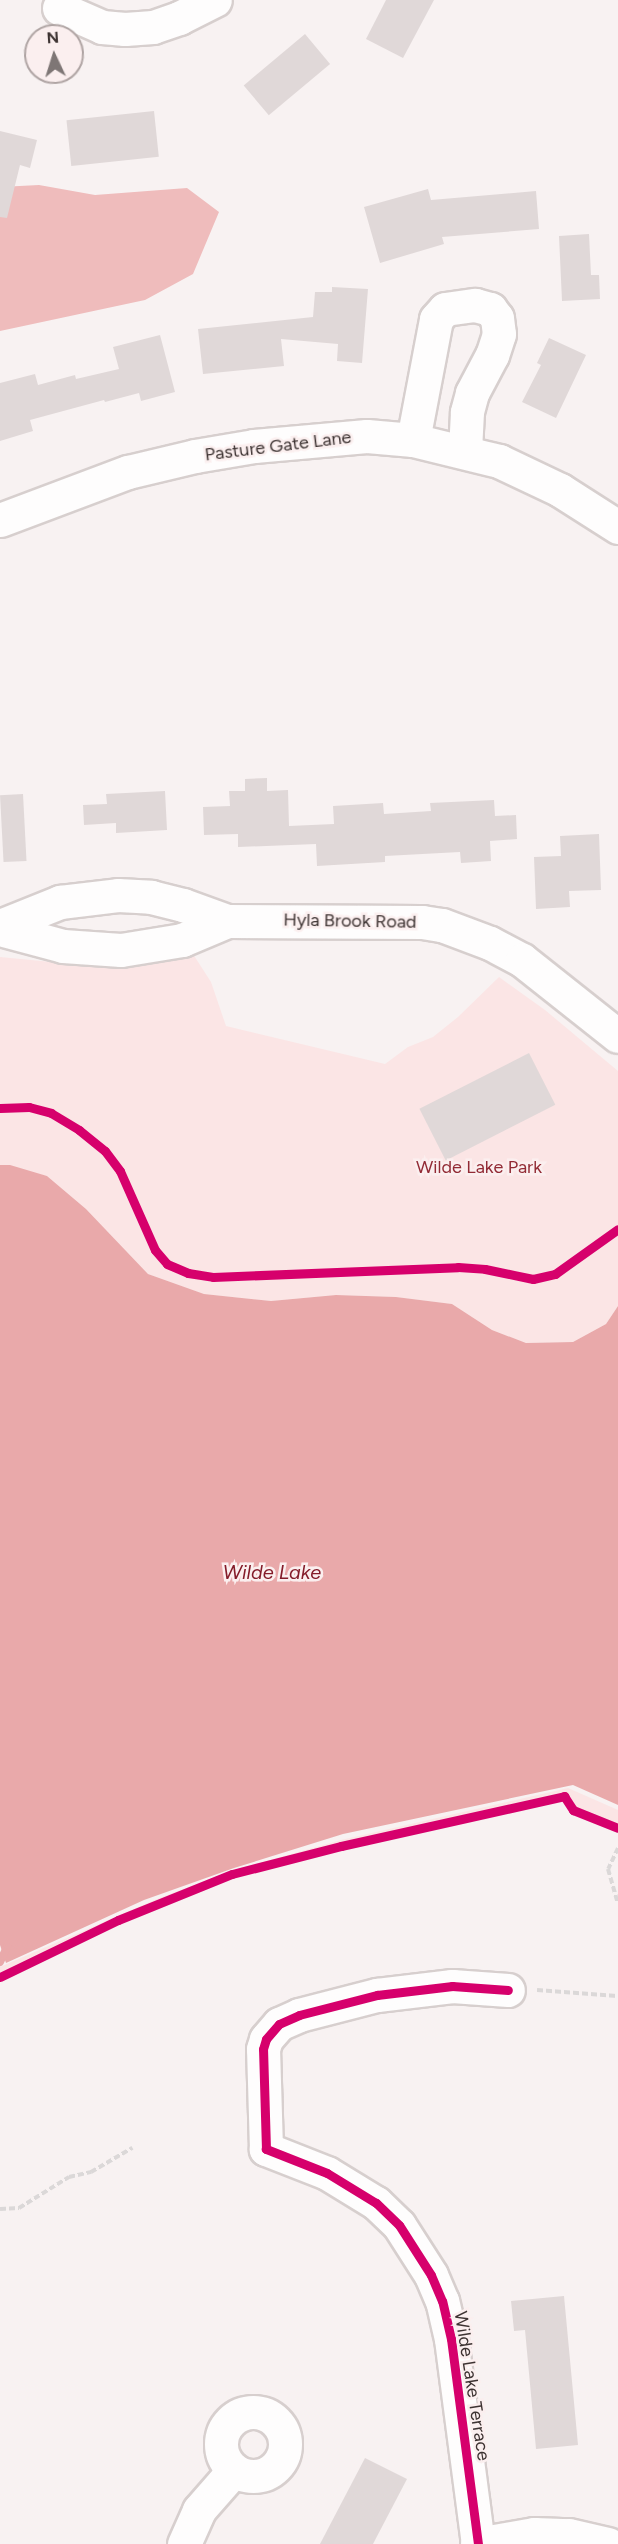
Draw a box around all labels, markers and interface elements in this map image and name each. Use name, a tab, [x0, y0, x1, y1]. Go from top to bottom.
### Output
north arrow	[24, 24, 84, 84]
text: N	[46, 28, 60, 47]
street label: Pasture Gate Lane	[204, 426, 352, 466]
street label: Hyla Brook Road	[283, 909, 417, 933]
park label: Wilde Lake Park	[416, 1156, 542, 1178]
water label: Wilde Lake	[223, 1560, 321, 1584]
street label: Wilde Lake Terrace	[450, 2310, 494, 2462]

